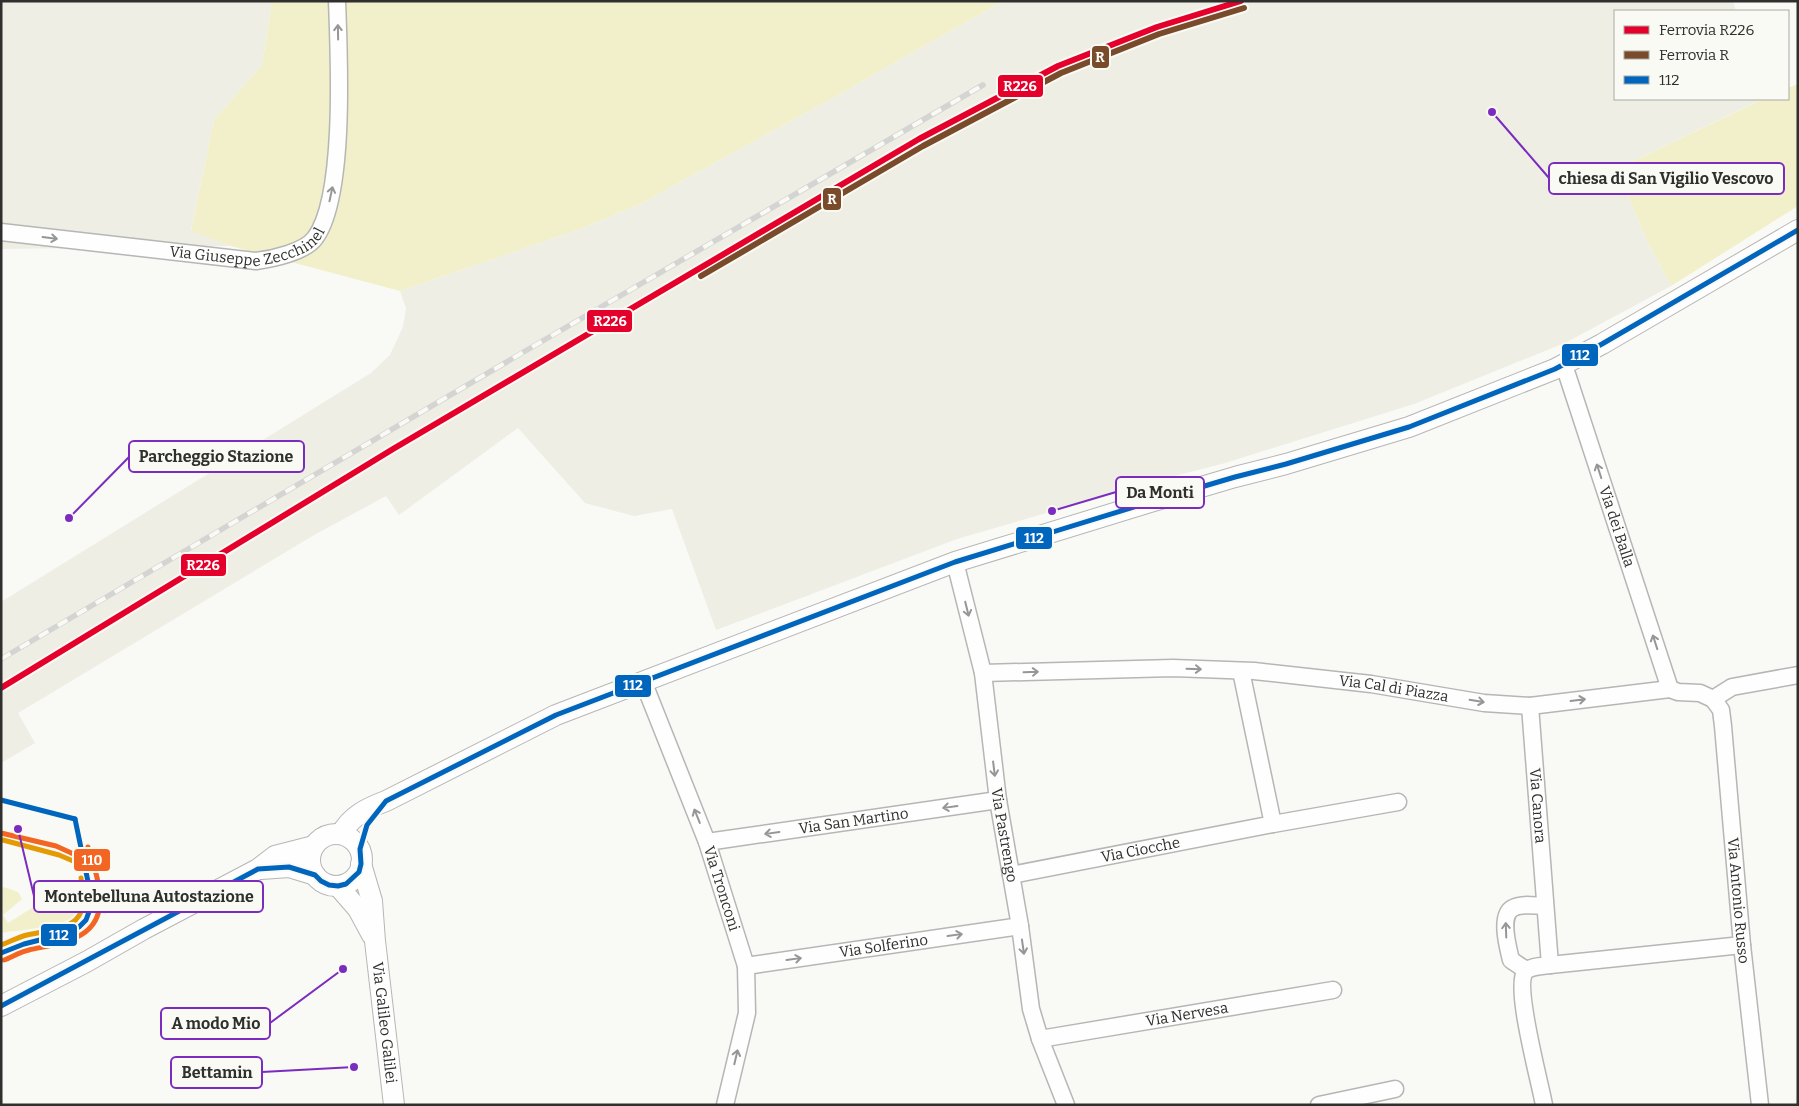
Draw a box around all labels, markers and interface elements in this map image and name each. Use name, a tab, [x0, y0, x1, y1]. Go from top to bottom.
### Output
legend	[1614, 10, 1789, 100]
text: Ferrovia R226	[1659, 21, 1754, 39]
one-way arrow	[333, 24, 343, 40]
line badge: R	[1091, 45, 1110, 69]
text: Ferrovia R	[1659, 46, 1729, 64]
text: R	[1095, 49, 1105, 66]
text: 112	[1659, 71, 1679, 89]
line badge: R226	[997, 74, 1044, 98]
text: R226	[1003, 78, 1037, 95]
callout: chiesa di San Vigilio Vescovo	[1549, 163, 1784, 194]
text: chiesa di San Vigilio Vescovo	[1559, 169, 1773, 188]
one-way arrow	[327, 186, 336, 202]
line badge: R	[822, 187, 842, 211]
text: R	[827, 191, 837, 208]
street label: Via Giuseppe Zecchinel	[169, 224, 329, 270]
one-way arrow	[41, 233, 57, 243]
line badge: R226	[586, 309, 633, 333]
text: R226	[593, 313, 627, 330]
line badge: 112	[1561, 343, 1599, 367]
text: 112	[1570, 347, 1590, 364]
callout: Parcheggio Stazione	[129, 441, 304, 472]
text: Parcheggio Stazione	[139, 447, 293, 466]
one-way arrow	[1594, 463, 1604, 479]
callout: Da Monti	[1116, 477, 1204, 508]
text: Da Monti	[1126, 483, 1194, 502]
street label: Via dei Balla	[1595, 484, 1638, 569]
line badge: 112	[1015, 526, 1053, 550]
text: 112	[1024, 530, 1044, 547]
line badge: R226	[180, 553, 227, 577]
text: R226	[186, 557, 220, 574]
one-way arrow	[963, 600, 972, 616]
one-way arrow	[1649, 635, 1659, 651]
one-way arrow	[1185, 664, 1201, 673]
one-way arrow	[1023, 667, 1039, 676]
street label: Via Cal di Piazza	[1338, 672, 1450, 706]
line badge: 112	[614, 674, 652, 698]
text: 112	[623, 677, 643, 694]
one-way arrow	[1570, 695, 1586, 705]
one-way arrow	[1468, 697, 1484, 707]
one-way arrow	[989, 760, 999, 776]
street label: Via Canora	[1526, 767, 1550, 844]
street label: Via Pastrengo	[988, 787, 1021, 884]
one-way arrow	[942, 802, 958, 812]
street label: Via San Martino	[797, 804, 910, 838]
one-way arrow	[691, 809, 700, 824]
one-way arrow	[764, 828, 780, 838]
street label: Via Ciocche	[1100, 833, 1182, 866]
street label: Via Antonio Russo	[1724, 837, 1753, 965]
street label: Via Tronconi	[700, 844, 744, 934]
line badge: 110	[73, 848, 111, 872]
text: 110	[82, 852, 103, 869]
callout: Montebelluna Autostazione	[34, 881, 263, 912]
text: Montebelluna Autostazione	[44, 887, 254, 906]
one-way arrow	[1502, 922, 1511, 938]
line badge: 112	[40, 923, 78, 947]
text: 112	[49, 927, 69, 944]
one-way arrow	[946, 930, 962, 940]
street label: Via Solferino	[838, 931, 929, 961]
one-way arrow	[1018, 938, 1028, 954]
one-way arrow	[786, 954, 802, 964]
street label: Via Galileo Galilei	[368, 961, 401, 1085]
street label: Via Nervesa	[1145, 999, 1229, 1030]
callout: A modo Mio	[161, 1008, 270, 1039]
text: A modo Mio	[172, 1014, 260, 1033]
one-way arrow	[732, 1050, 741, 1066]
callout: Bettamin	[171, 1057, 262, 1088]
text: Bettamin	[181, 1063, 253, 1082]

